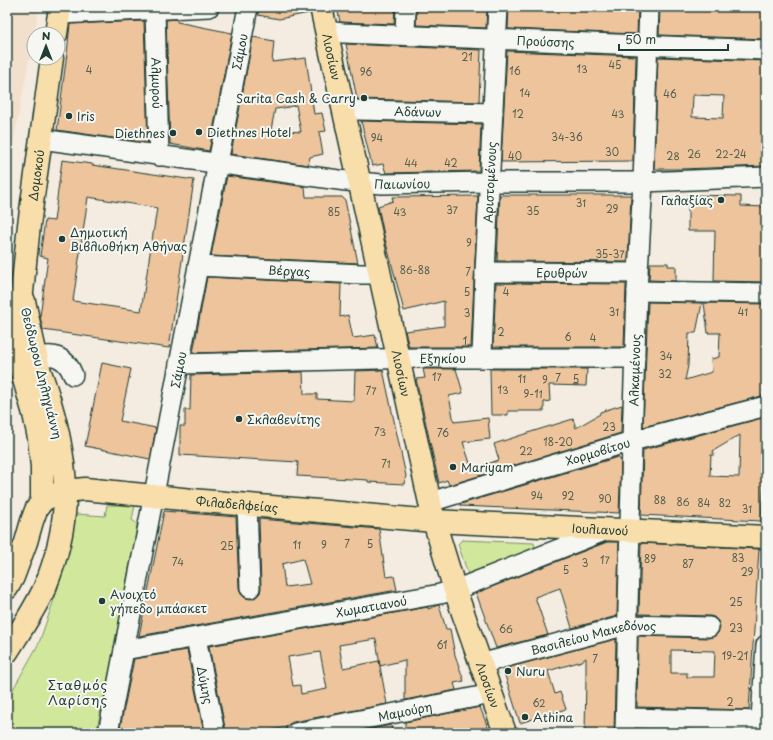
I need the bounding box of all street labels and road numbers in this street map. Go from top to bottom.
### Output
street label: Προύσσης [516,31,575,51]
street label: Σάμου [227,32,252,71]
street label: Λιοσίων [318,32,346,82]
street label: Αλμυρού [147,57,167,109]
street label: Αδάνων [394,102,442,121]
street label: Αριστομένους [478,141,500,223]
street label: Δομοκού [23,148,48,202]
street label: Παιωνίου [373,174,431,193]
street label: Βέργας [267,260,311,280]
street label: Ερυθρών [536,263,588,282]
street label: Θεόδωρου Δηληγιάννη [17,305,67,441]
street label: Αλκαμένους [624,334,645,407]
street label: Λιοσίων [388,348,415,399]
street label: Εξηκίου [420,349,466,367]
street label: Σάμου [166,350,190,390]
street label: Χορμοβίτου [563,433,632,470]
street label: Φιλαδελφείας [195,491,279,516]
street label: Ιουλιανού [571,519,629,539]
street label: Χωματιανού [334,591,408,621]
street label: Βασιλείου Μακεδόνος [529,616,656,659]
street label: Λιοσίων [472,659,505,710]
street label: Δύμης [193,665,218,706]
street label: Μαμούρη [376,697,434,725]

